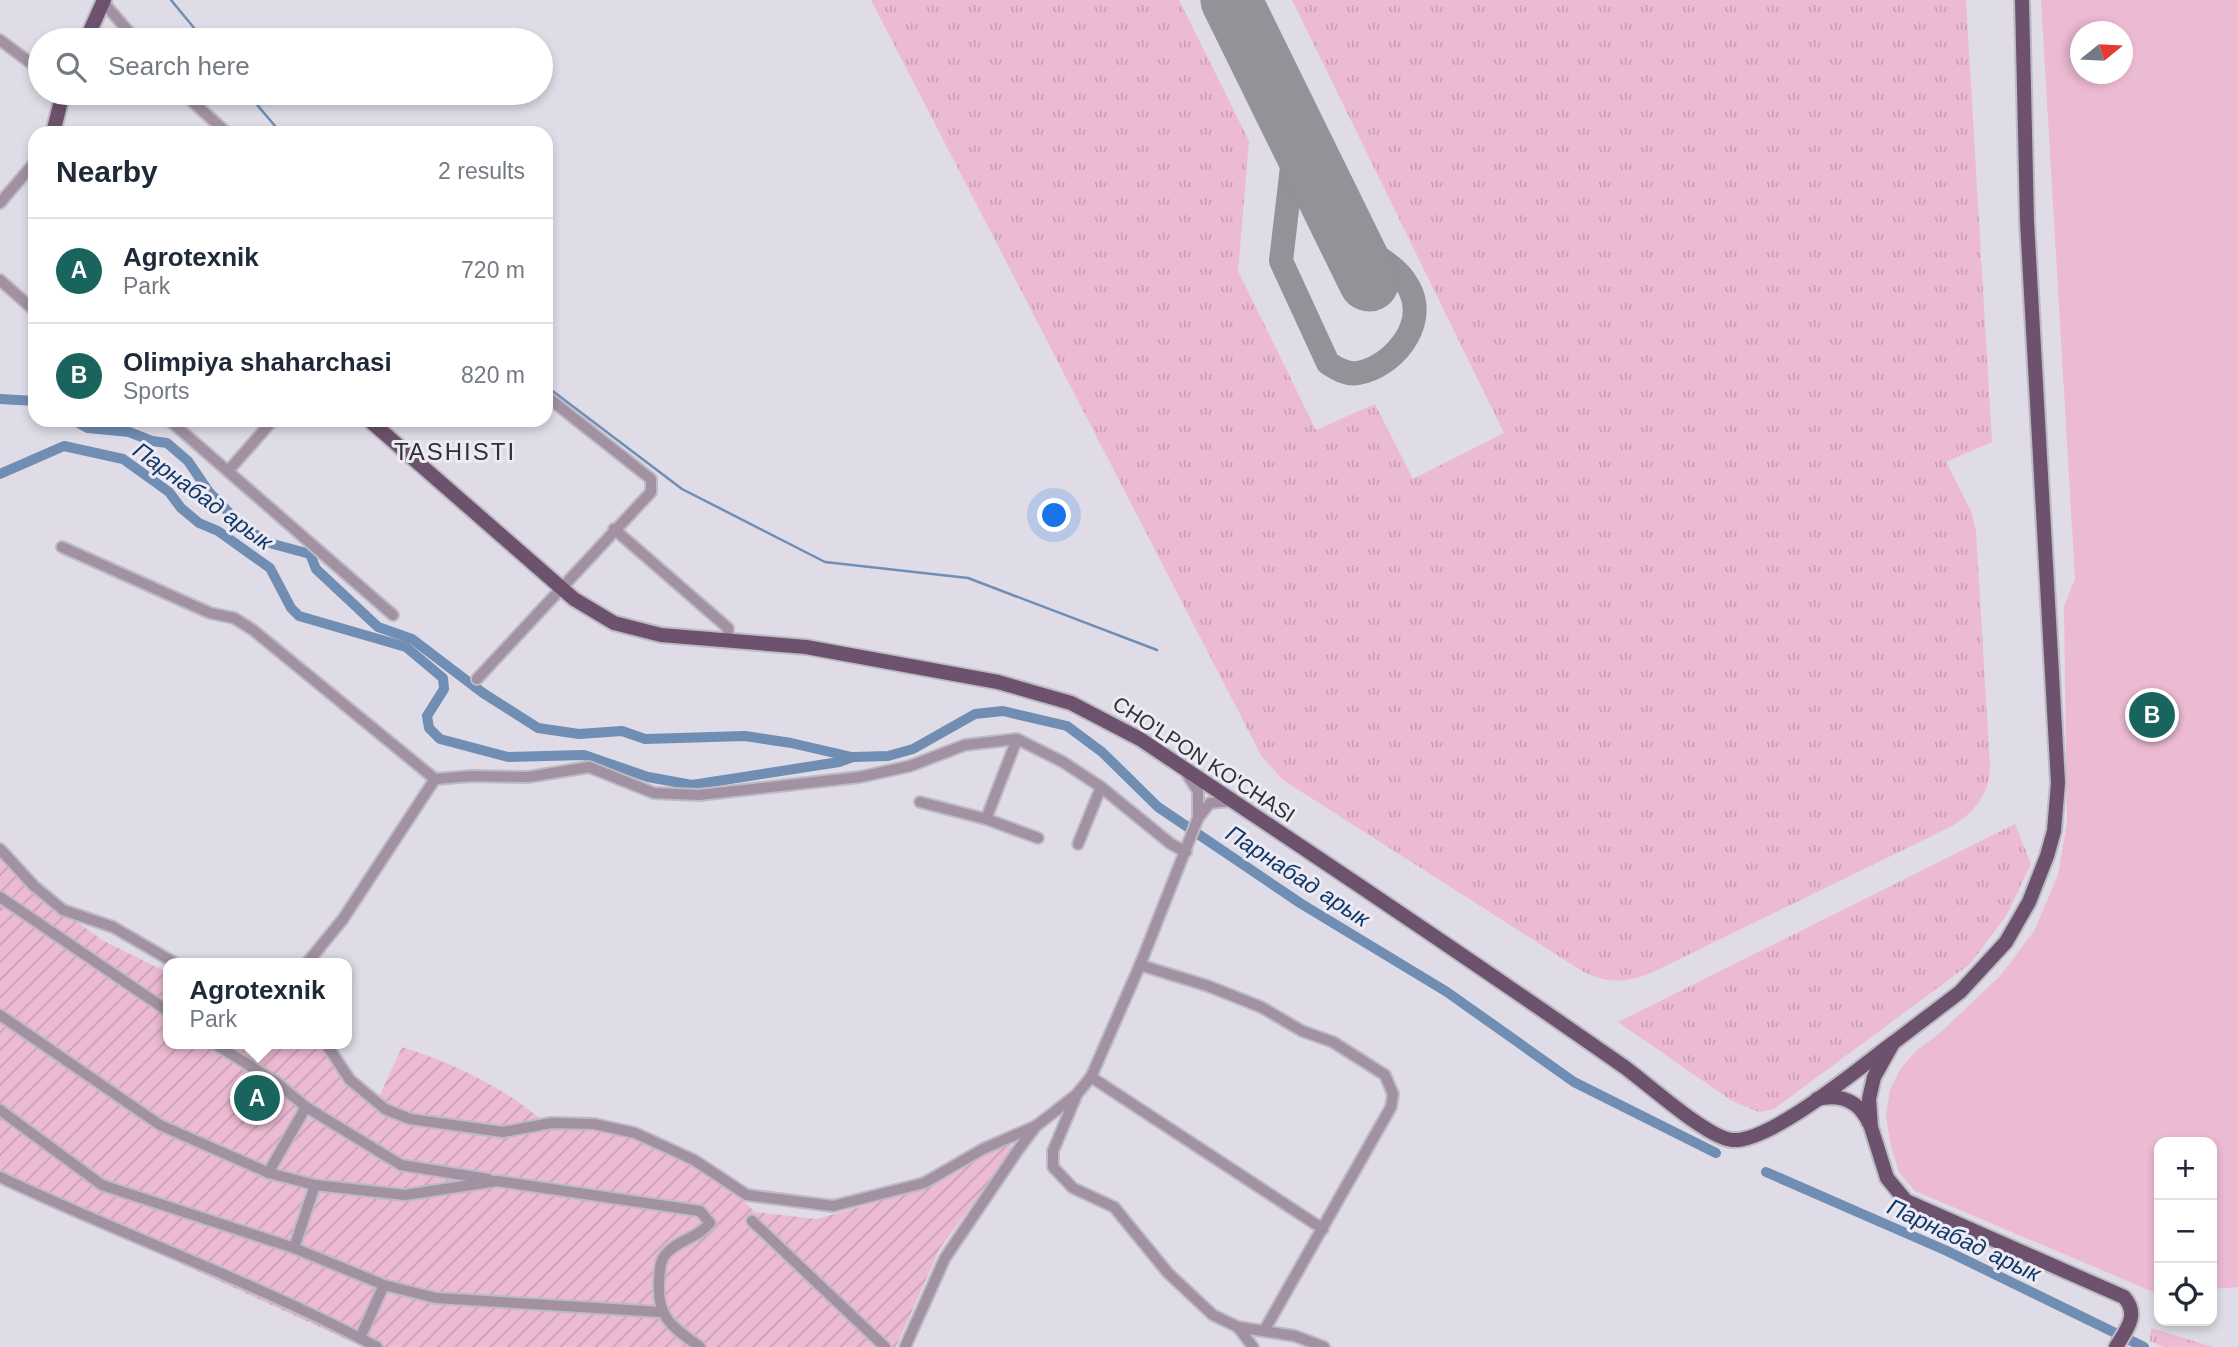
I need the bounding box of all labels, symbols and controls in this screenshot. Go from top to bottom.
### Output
north arrow [2070,21,2133,84]
search box [28,28,553,105]
icon: search [52,48,90,86]
text: Search here [108,51,250,81]
text: Nearby [56,155,158,188]
text: 2 results [438,158,525,184]
text: Agrotexnik [123,242,259,272]
text: A [71,257,87,283]
text: 720 m [461,257,525,283]
text: Park [123,273,170,299]
text: Olimpiya shaharchasi [123,347,392,377]
text: B [71,362,87,388]
text: 820 m [461,362,525,388]
text: Sports [123,378,189,404]
water label: Парнабад арык [128,437,279,556]
district label: TASHISTI [394,438,516,465]
your location [1037,498,1071,532]
pin: B [2129,689,2175,741]
street label: CHO'LPON KO'CHASI [1109,692,1299,826]
water label: Парнабад арык [1221,820,1376,933]
popup [163,958,352,1049]
text: Agrotexnik [190,975,325,1005]
text: Park [190,1006,237,1032]
pin: A [234,1072,280,1124]
map controls [2154,1137,2217,1326]
button: + [2154,1137,2217,1200]
water label: Парнабад арык [1883,1193,2046,1287]
button: − [2154,1200,2217,1263]
button: locate [2154,1263,2217,1326]

